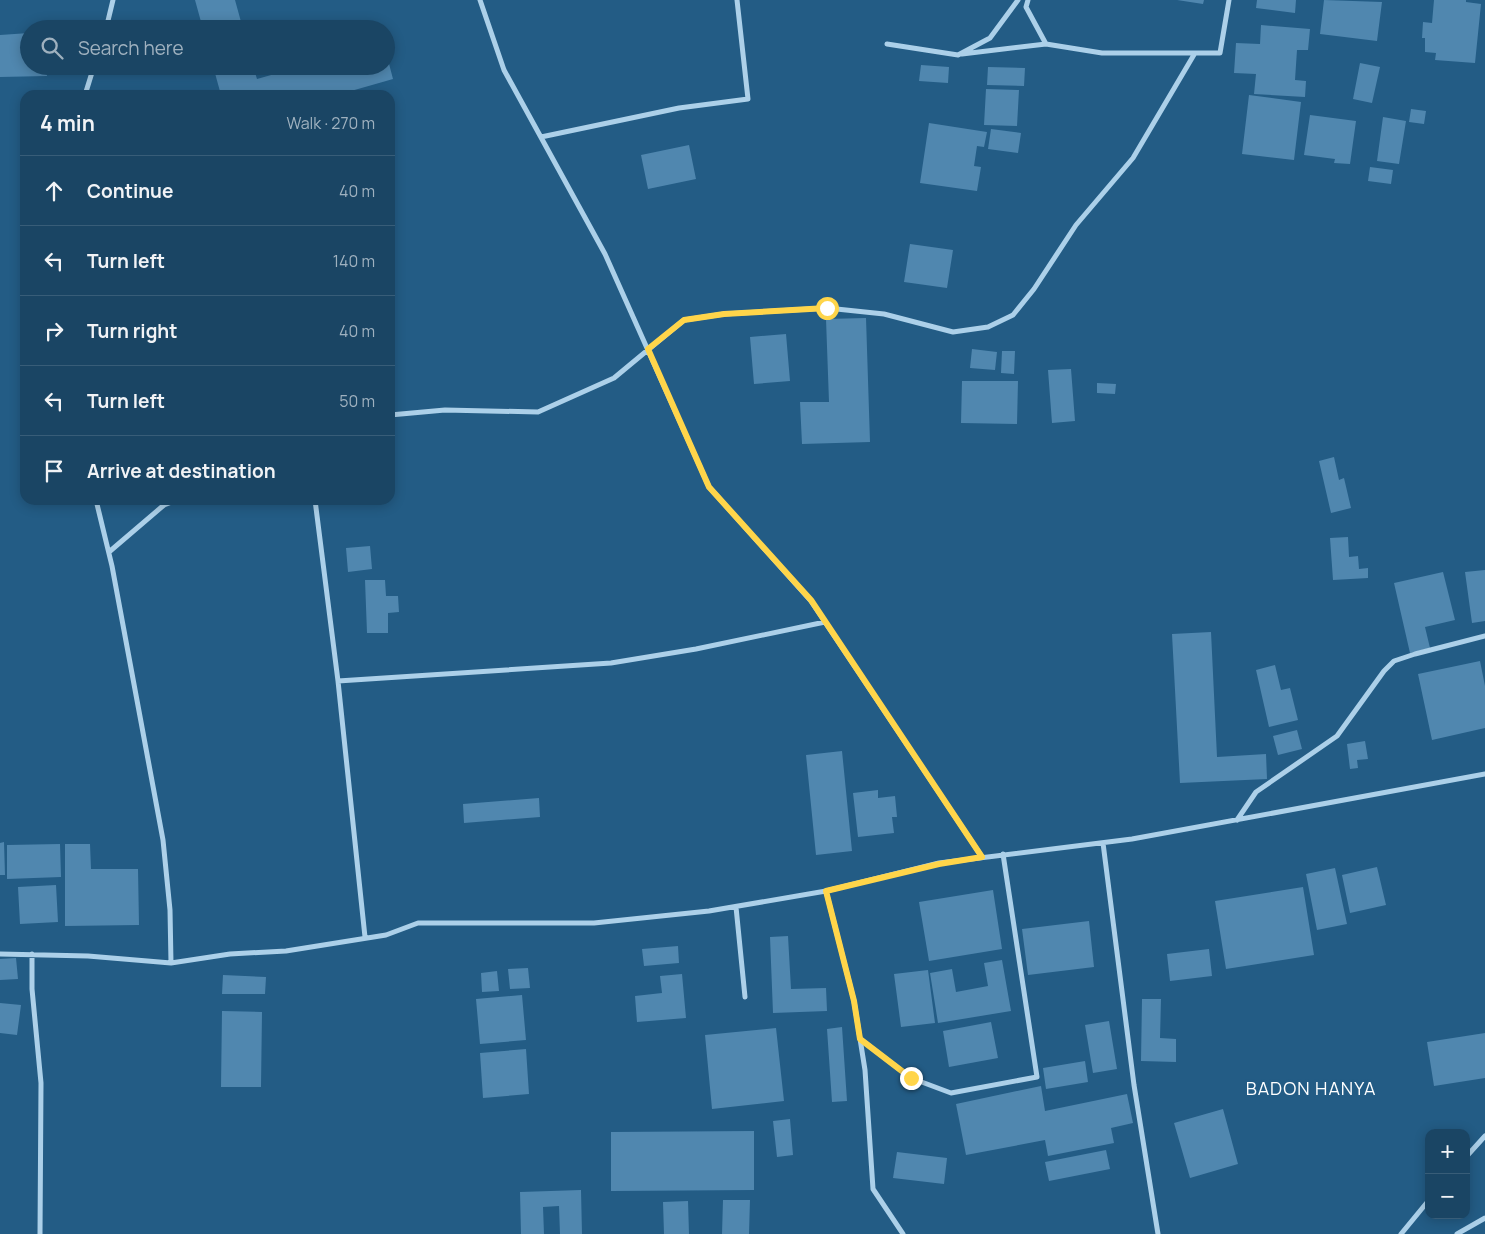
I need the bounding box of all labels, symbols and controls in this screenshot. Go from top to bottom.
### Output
search box [20,20,395,75]
icon: search [38,34,66,62]
text: Search here [78,35,184,61]
text: 4 min [40,109,95,137]
text: Walk · 270 m [286,112,375,134]
icon: ahead [40,177,68,205]
text: Continue [87,178,173,204]
text: 40 m [339,180,375,202]
icon: left [40,247,68,275]
text: Turn left [87,248,165,274]
text: 140 m [333,250,375,272]
route start [816,297,839,320]
icon: right [40,317,68,345]
text: Turn right [87,318,177,344]
text: 40 m [339,320,375,342]
icon: left [40,387,68,415]
text: Turn left [87,388,165,414]
text: 50 m [339,390,375,412]
icon: arrive [40,457,68,485]
text: Arrive at destination [87,458,276,484]
route end [900,1067,923,1090]
district label: BADON HANYA [1246,1076,1376,1100]
map controls [1425,1129,1470,1219]
button: + [1425,1129,1470,1174]
button: − [1425,1174,1470,1219]

